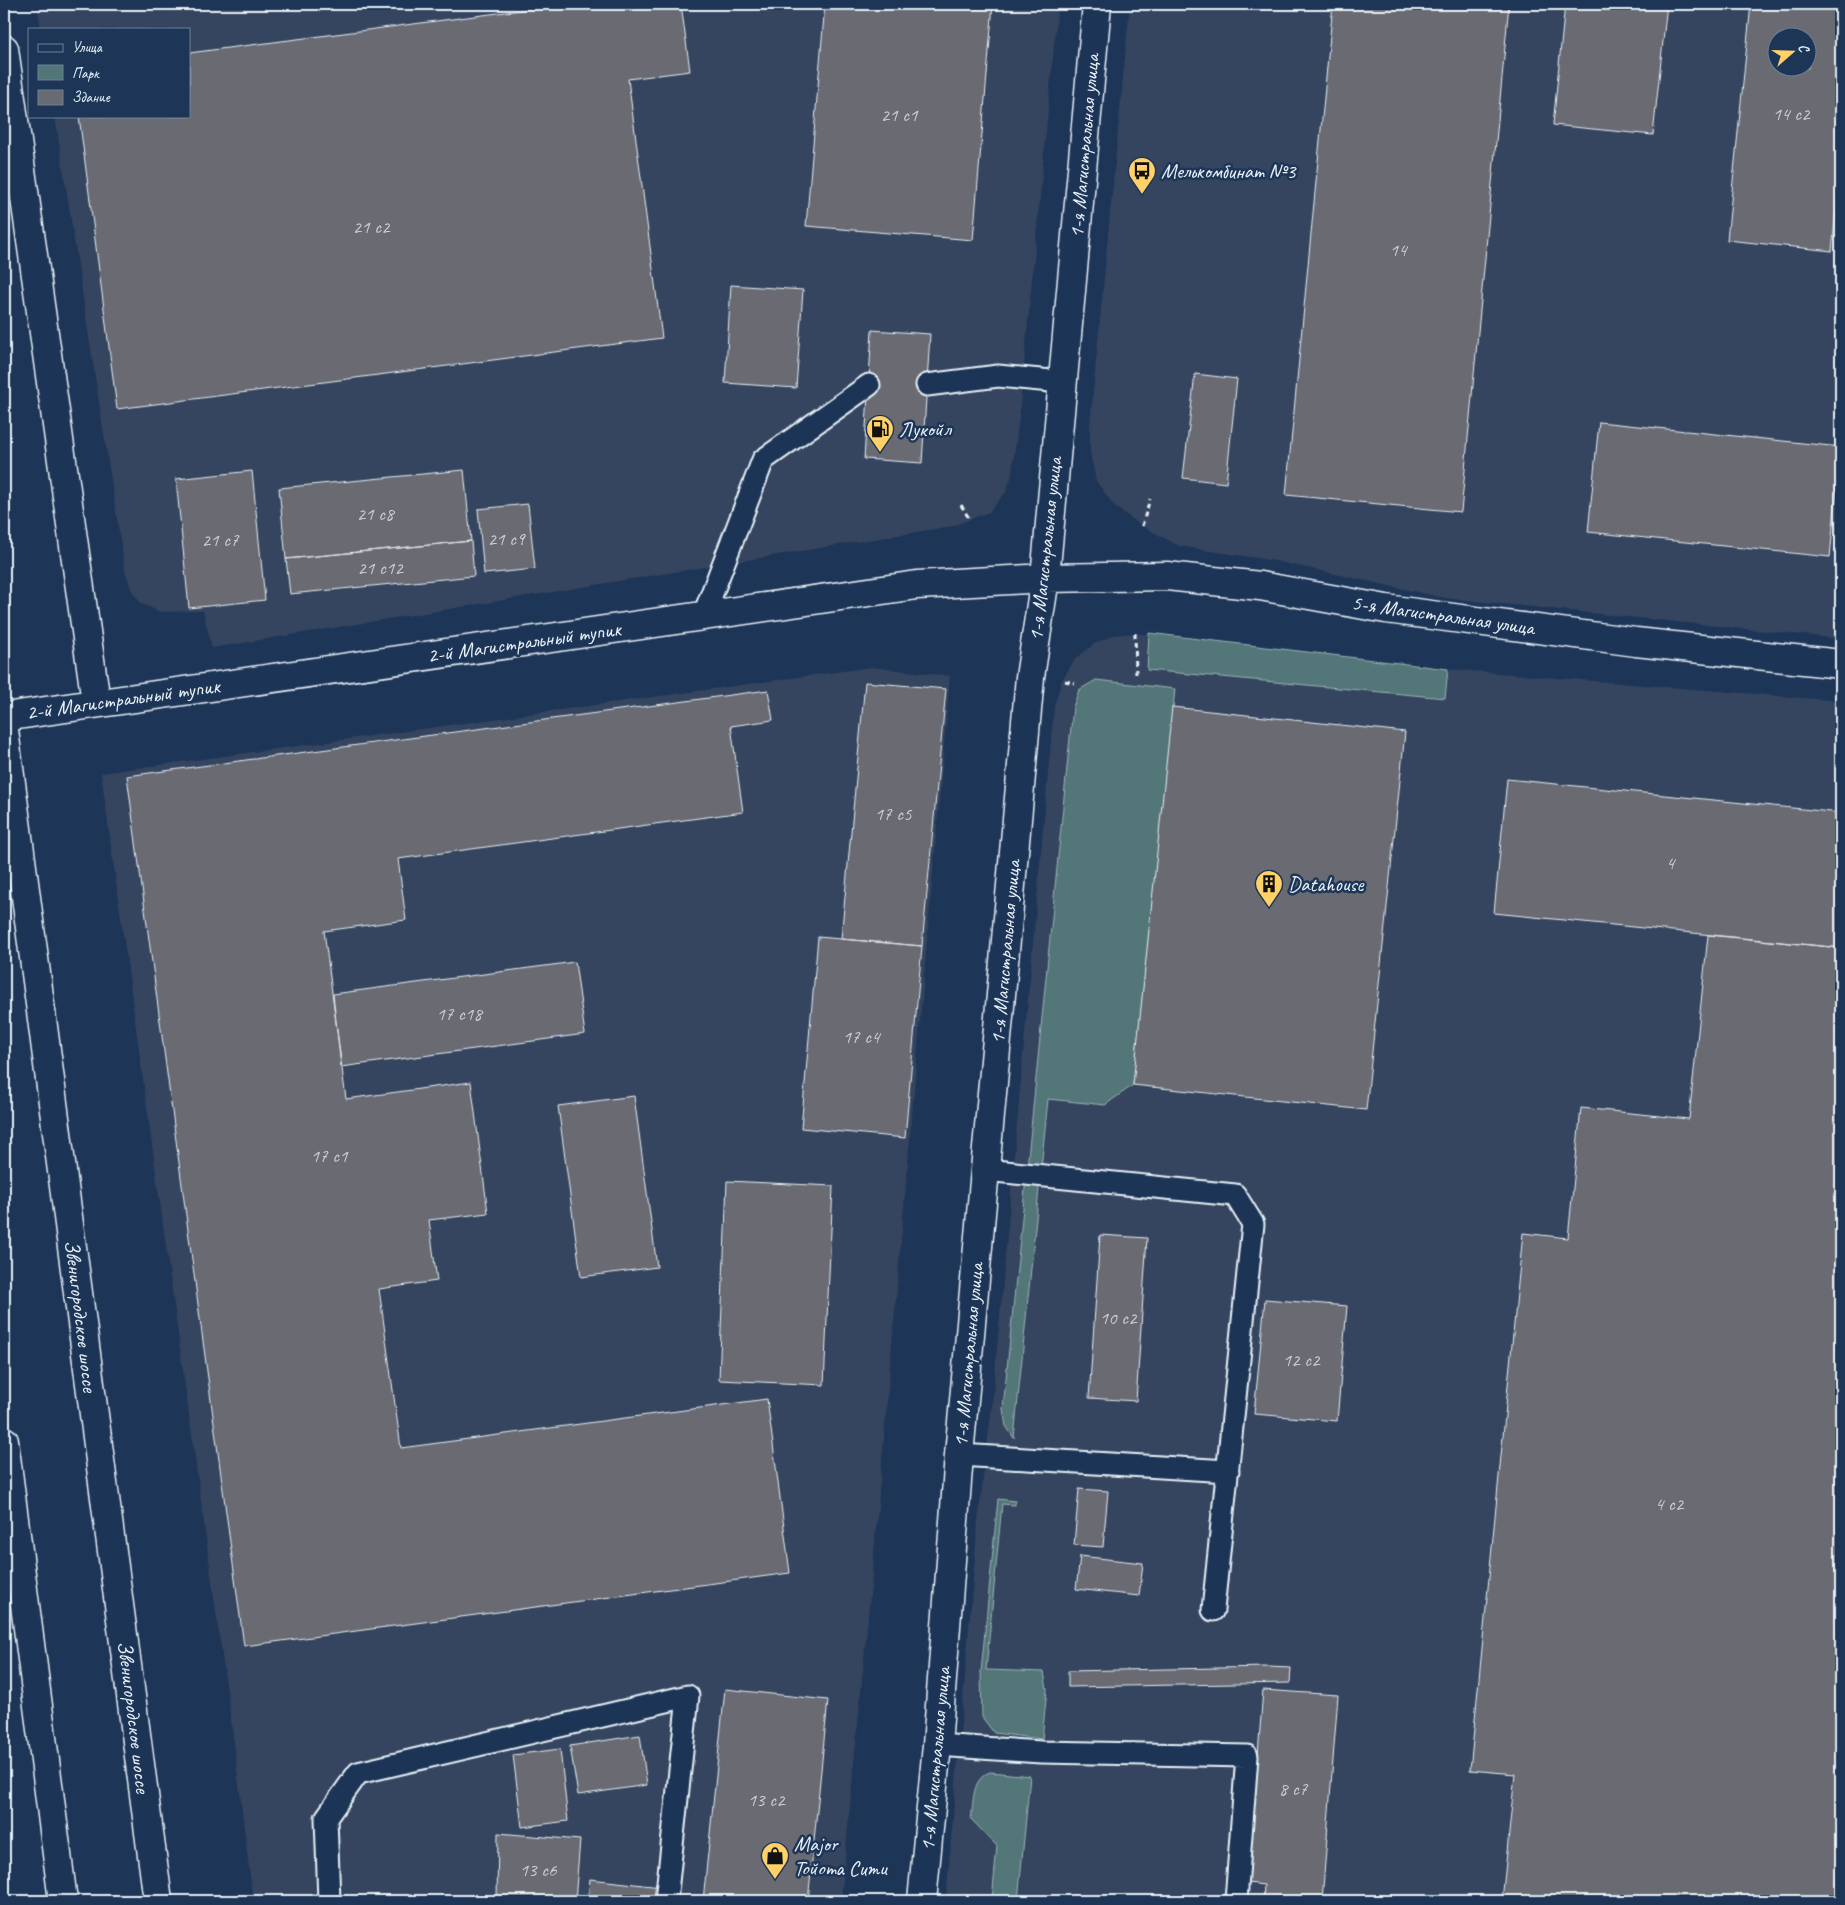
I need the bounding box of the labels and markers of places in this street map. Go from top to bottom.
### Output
bus stop icon: Мелькомбинат №3 [1127,156,1157,195]
place label: Мелькомбинат №3 [1161,158,1297,184]
fuel station icon: Лукойл [865,414,895,453]
place label: Лукойл [899,416,952,442]
building icon: Datahouse [1254,869,1284,908]
place label: Datahouse [1288,871,1365,897]
place label: Major Тойота Сити [794,1831,888,1881]
shop icon: Major Тойота Сити [760,1841,790,1880]

